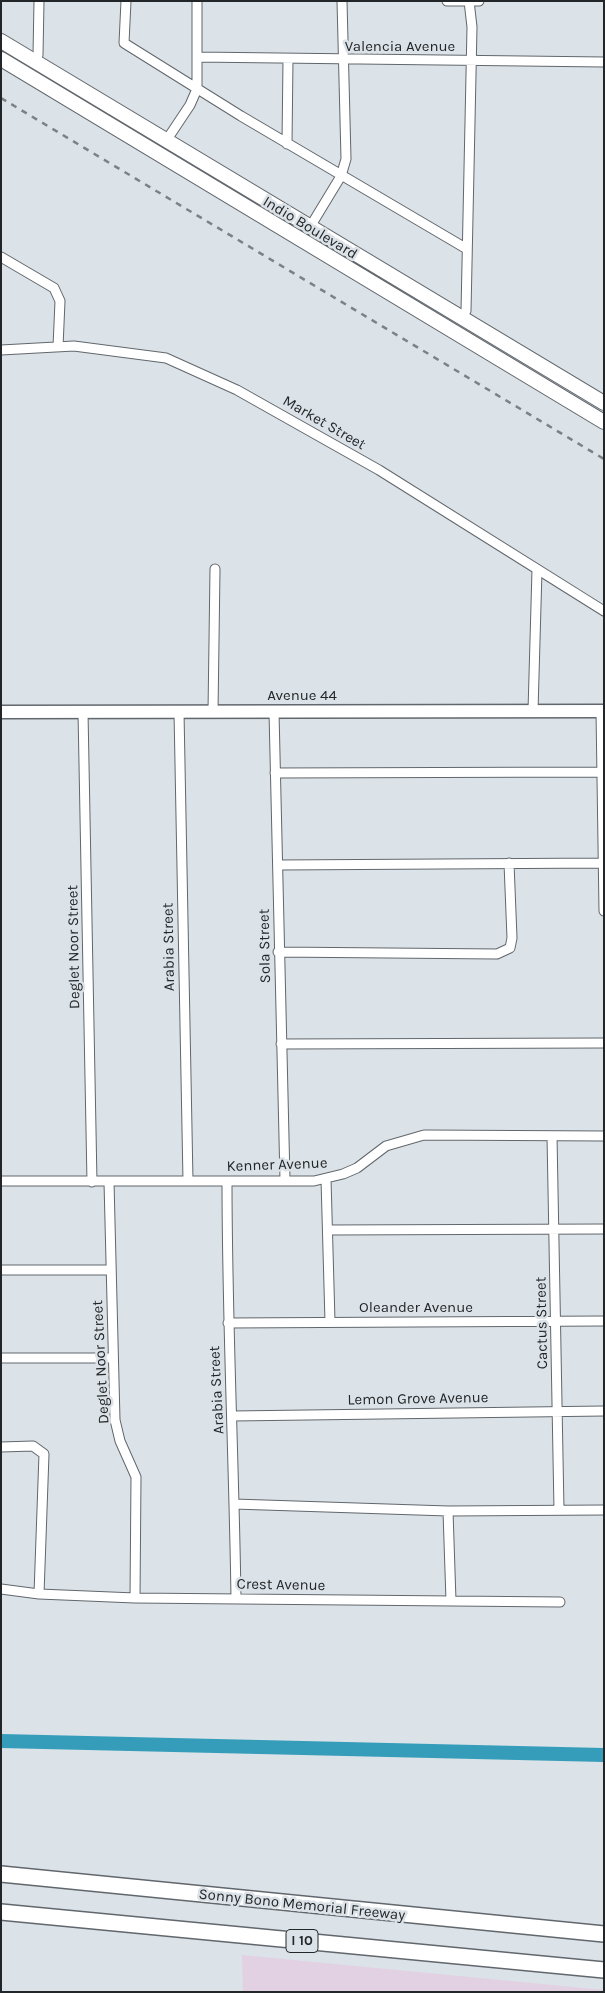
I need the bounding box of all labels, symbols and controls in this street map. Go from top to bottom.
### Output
street label: Valencia Avenue [345,38,455,56]
street label: Indio Boulevard [260,193,360,263]
street label: Market Street [279,392,369,454]
street label: Avenue 44 [267,687,337,705]
street label: Deglet Noor Street [64,885,84,1009]
street label: Arabia Street [159,903,179,991]
street label: Sola Street [255,909,275,983]
street label: Kenner Avenue [226,1154,328,1176]
street label: Cactus Street [532,1277,552,1369]
street label: Oleander Avenue [359,1299,473,1317]
street label: Deglet Noor Street [89,1300,113,1424]
street label: Arabia Street [206,1345,228,1435]
street label: Lemon Grove Avenue [347,1389,489,1409]
street label: Crest Avenue [236,1575,326,1595]
street label: Sonny Bono Memorial Freeway [198,1885,406,1925]
road number: I 10 [286,1930,318,1952]

